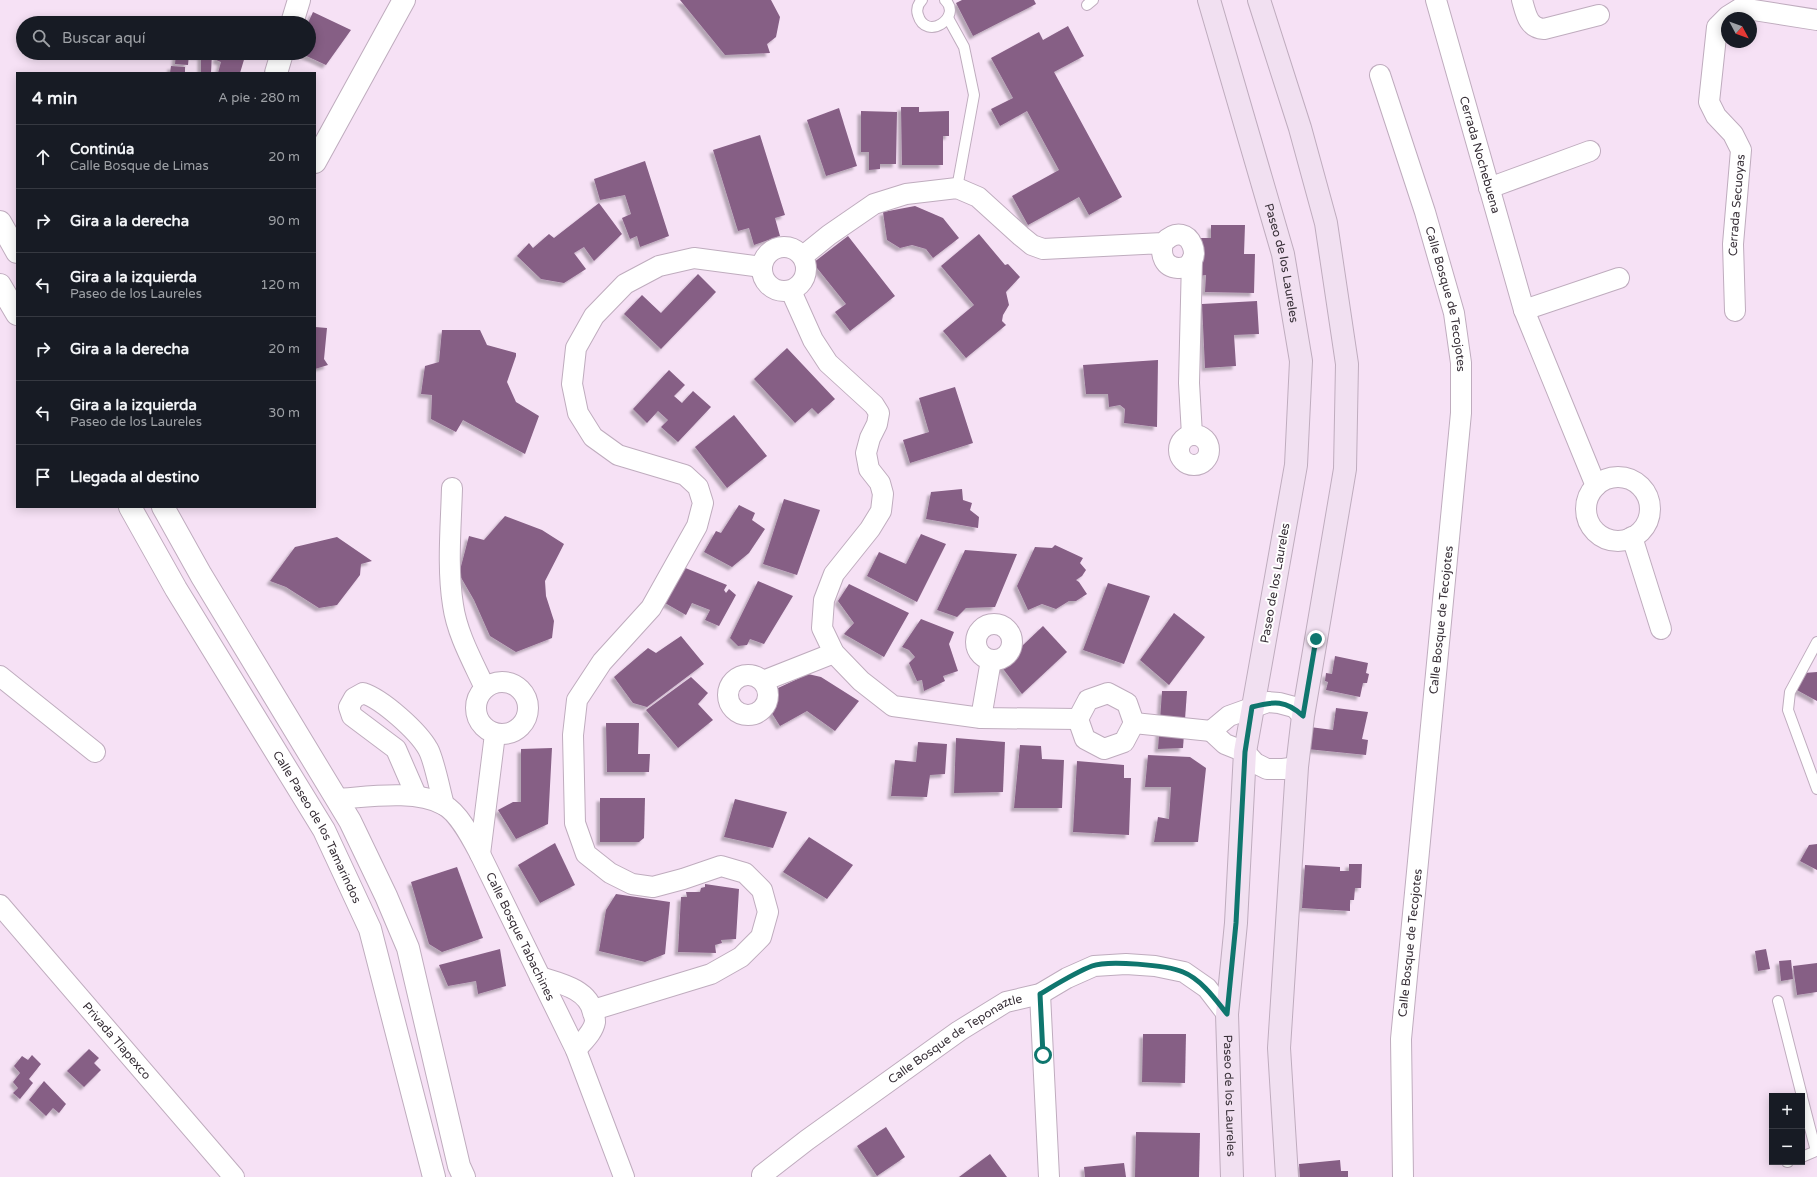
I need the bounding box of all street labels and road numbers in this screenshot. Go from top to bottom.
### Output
street label: Cerrada Nochebuena [1457,95,1503,215]
street label: Cerrada Secuoyas [1726,153,1748,256]
street label: Paseo de los Laureles [1262,202,1301,324]
street label: Calle Bosque de Tecojotes [1422,225,1468,372]
street label: Paseo de los Laureles [1258,522,1293,644]
street label: Calle Bosque de Tecojotes [1426,545,1456,695]
street label: Calle Paseo de los Tamarindos [270,748,364,906]
street label: Calle Bosque de Tecojotes [1395,868,1425,1018]
street label: Calle Bosque Tabachines [483,870,558,1003]
street label: Calle Bosque de Teponaztle [885,991,1024,1087]
street label: Privada Tlapexco [80,999,154,1082]
street label: Paseo de los Laureles [1221,1034,1238,1157]

